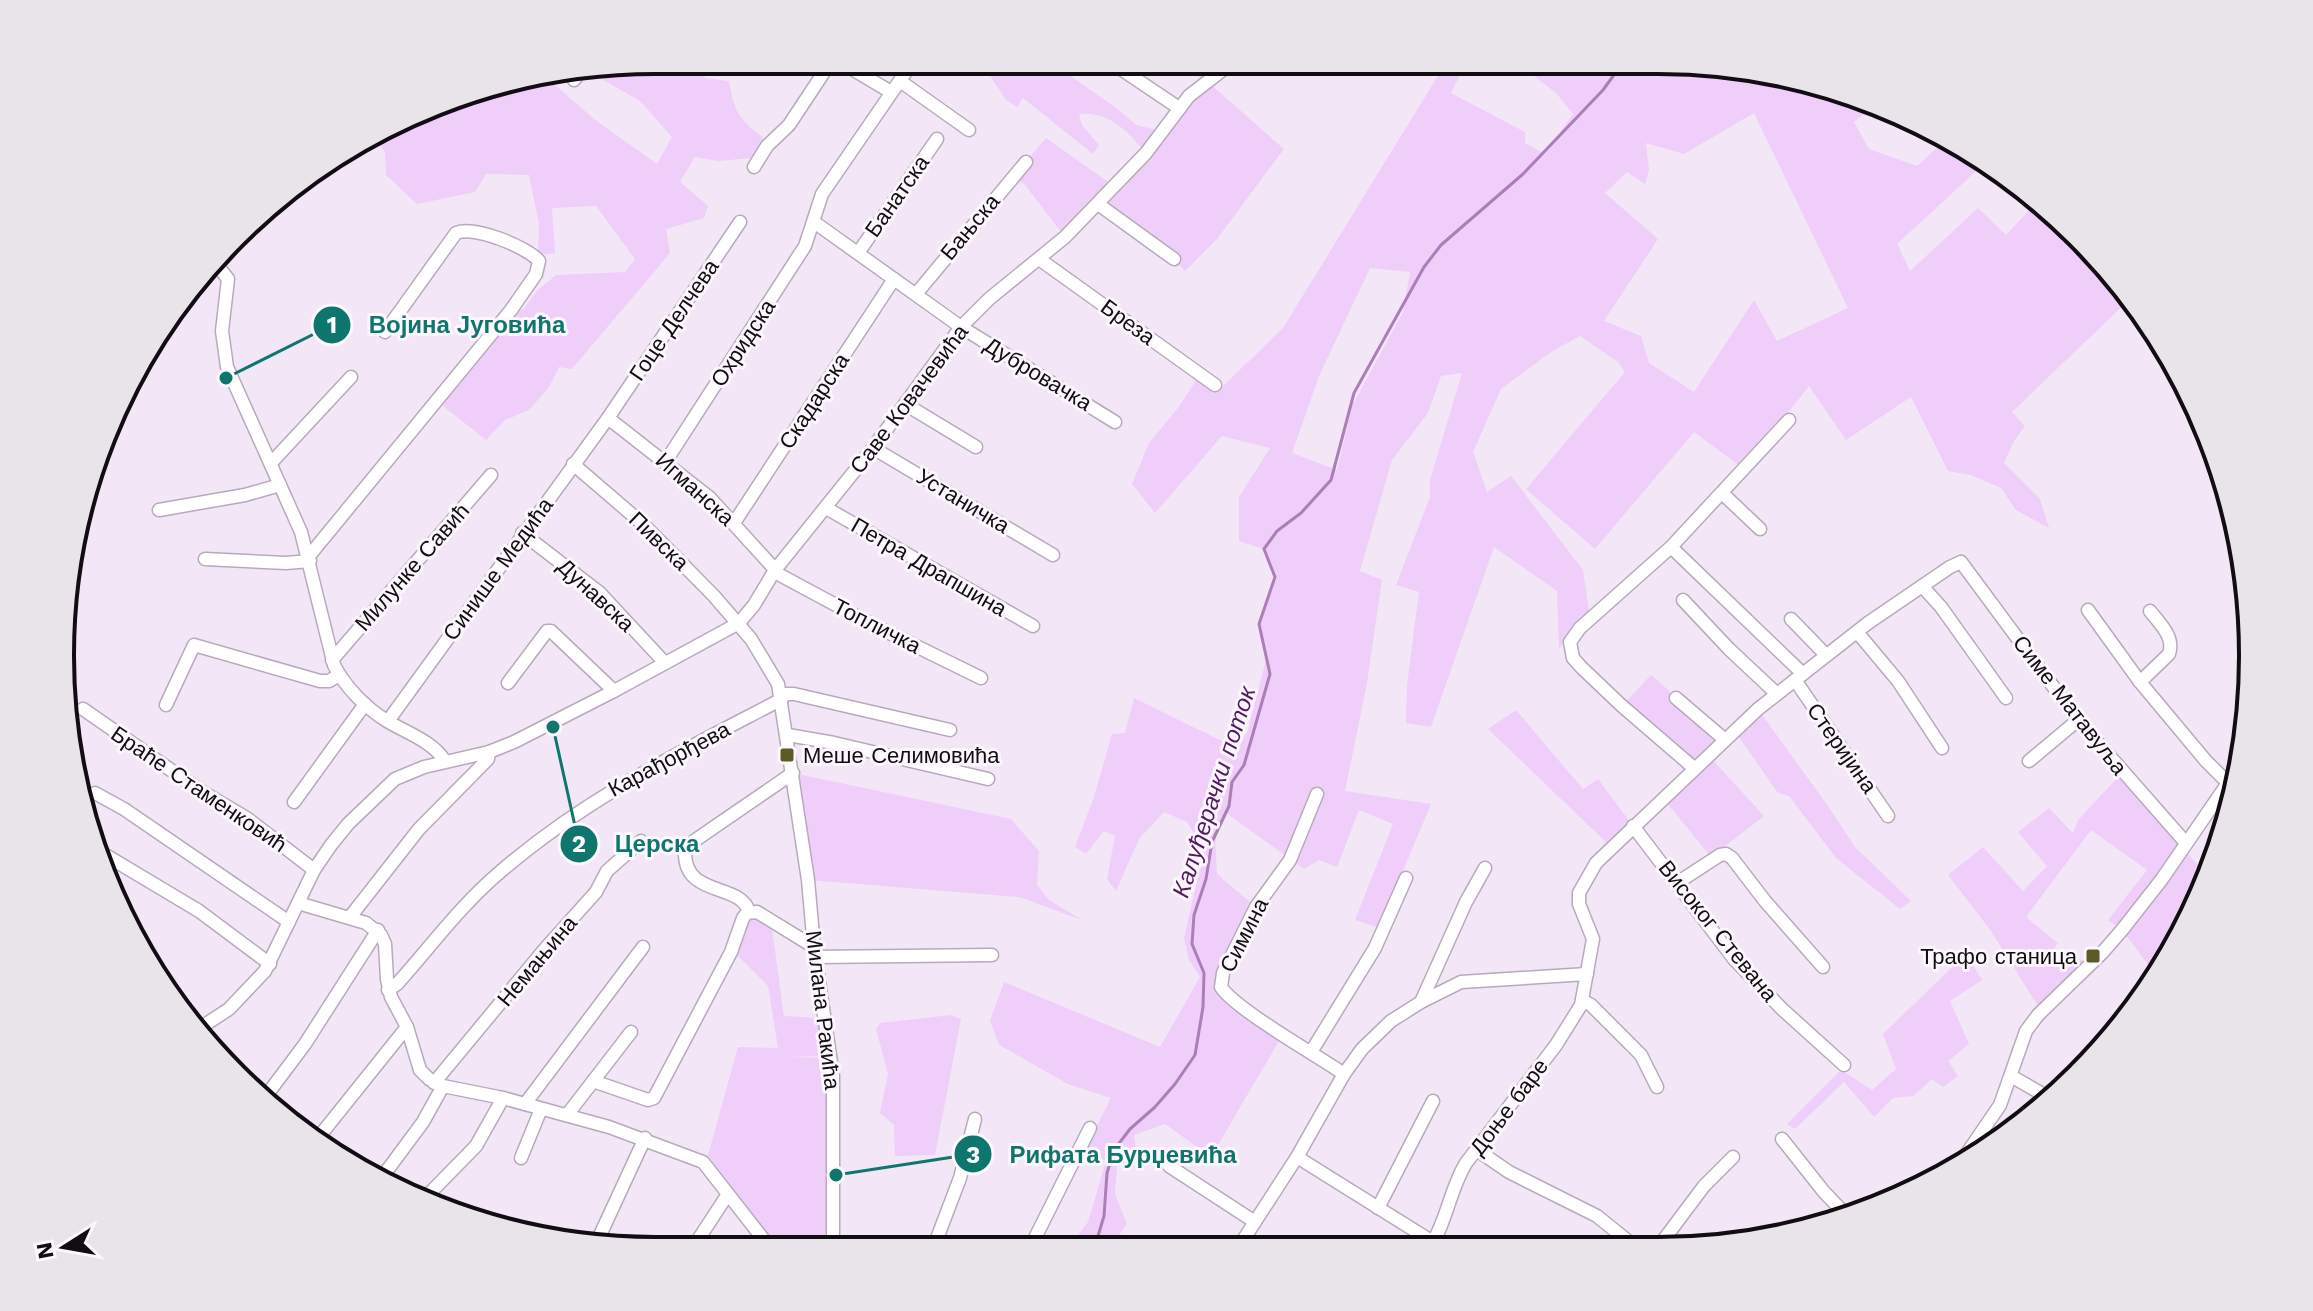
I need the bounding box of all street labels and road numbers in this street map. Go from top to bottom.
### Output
street label: Банатска [860,150,935,242]
street label: Бањска [935,189,1005,265]
street label: Гоце Делчева [624,254,724,385]
street label: Охридска [706,294,781,391]
street label: Бреза [1096,294,1161,350]
street label: Саве Ковачевића [845,319,974,478]
street label: Дубровачка [980,332,1097,416]
street label: Скадарска [774,348,855,453]
street label: Игманска [651,447,740,531]
street label: Устаничка [912,464,1015,539]
street label: Синише Медића [438,492,558,645]
street label: Милунке Савић [350,498,474,636]
street label: Пивска [624,507,694,576]
street label: Петра Драпшина [847,512,1012,622]
street label: Дунавска [553,553,640,637]
street label: Топличка [829,593,926,659]
street label: Симе Матавуља [2008,630,2133,780]
street label: Стеријина [1802,698,1883,798]
street label: Карађорђева [604,716,735,802]
street label: Браће Стаменковић [106,721,292,857]
street label: Високог Стевана [1654,855,1783,1007]
street label: Симина [1215,893,1274,976]
street label: Немањина [492,910,582,1011]
street label: Милана Ракића [801,929,845,1092]
street label: Доње баре [1465,1054,1553,1160]

